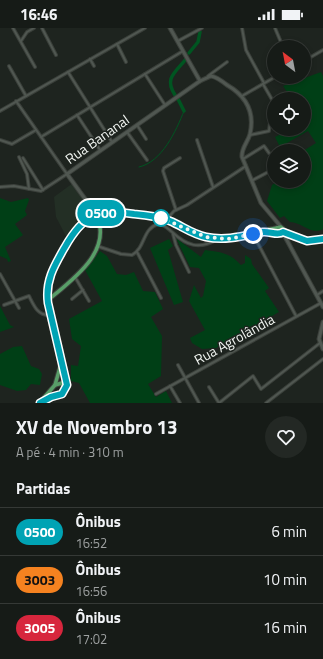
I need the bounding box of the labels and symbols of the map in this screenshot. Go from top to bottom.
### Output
north arrow [267,40,311,84]
street label: Rua Bananal [61,109,133,169]
line badge: 0500 [73,200,129,226]
unlabelled marker [152,209,170,227]
your location [243,224,263,244]
street label: Rua Agrolândia [190,308,278,370]

